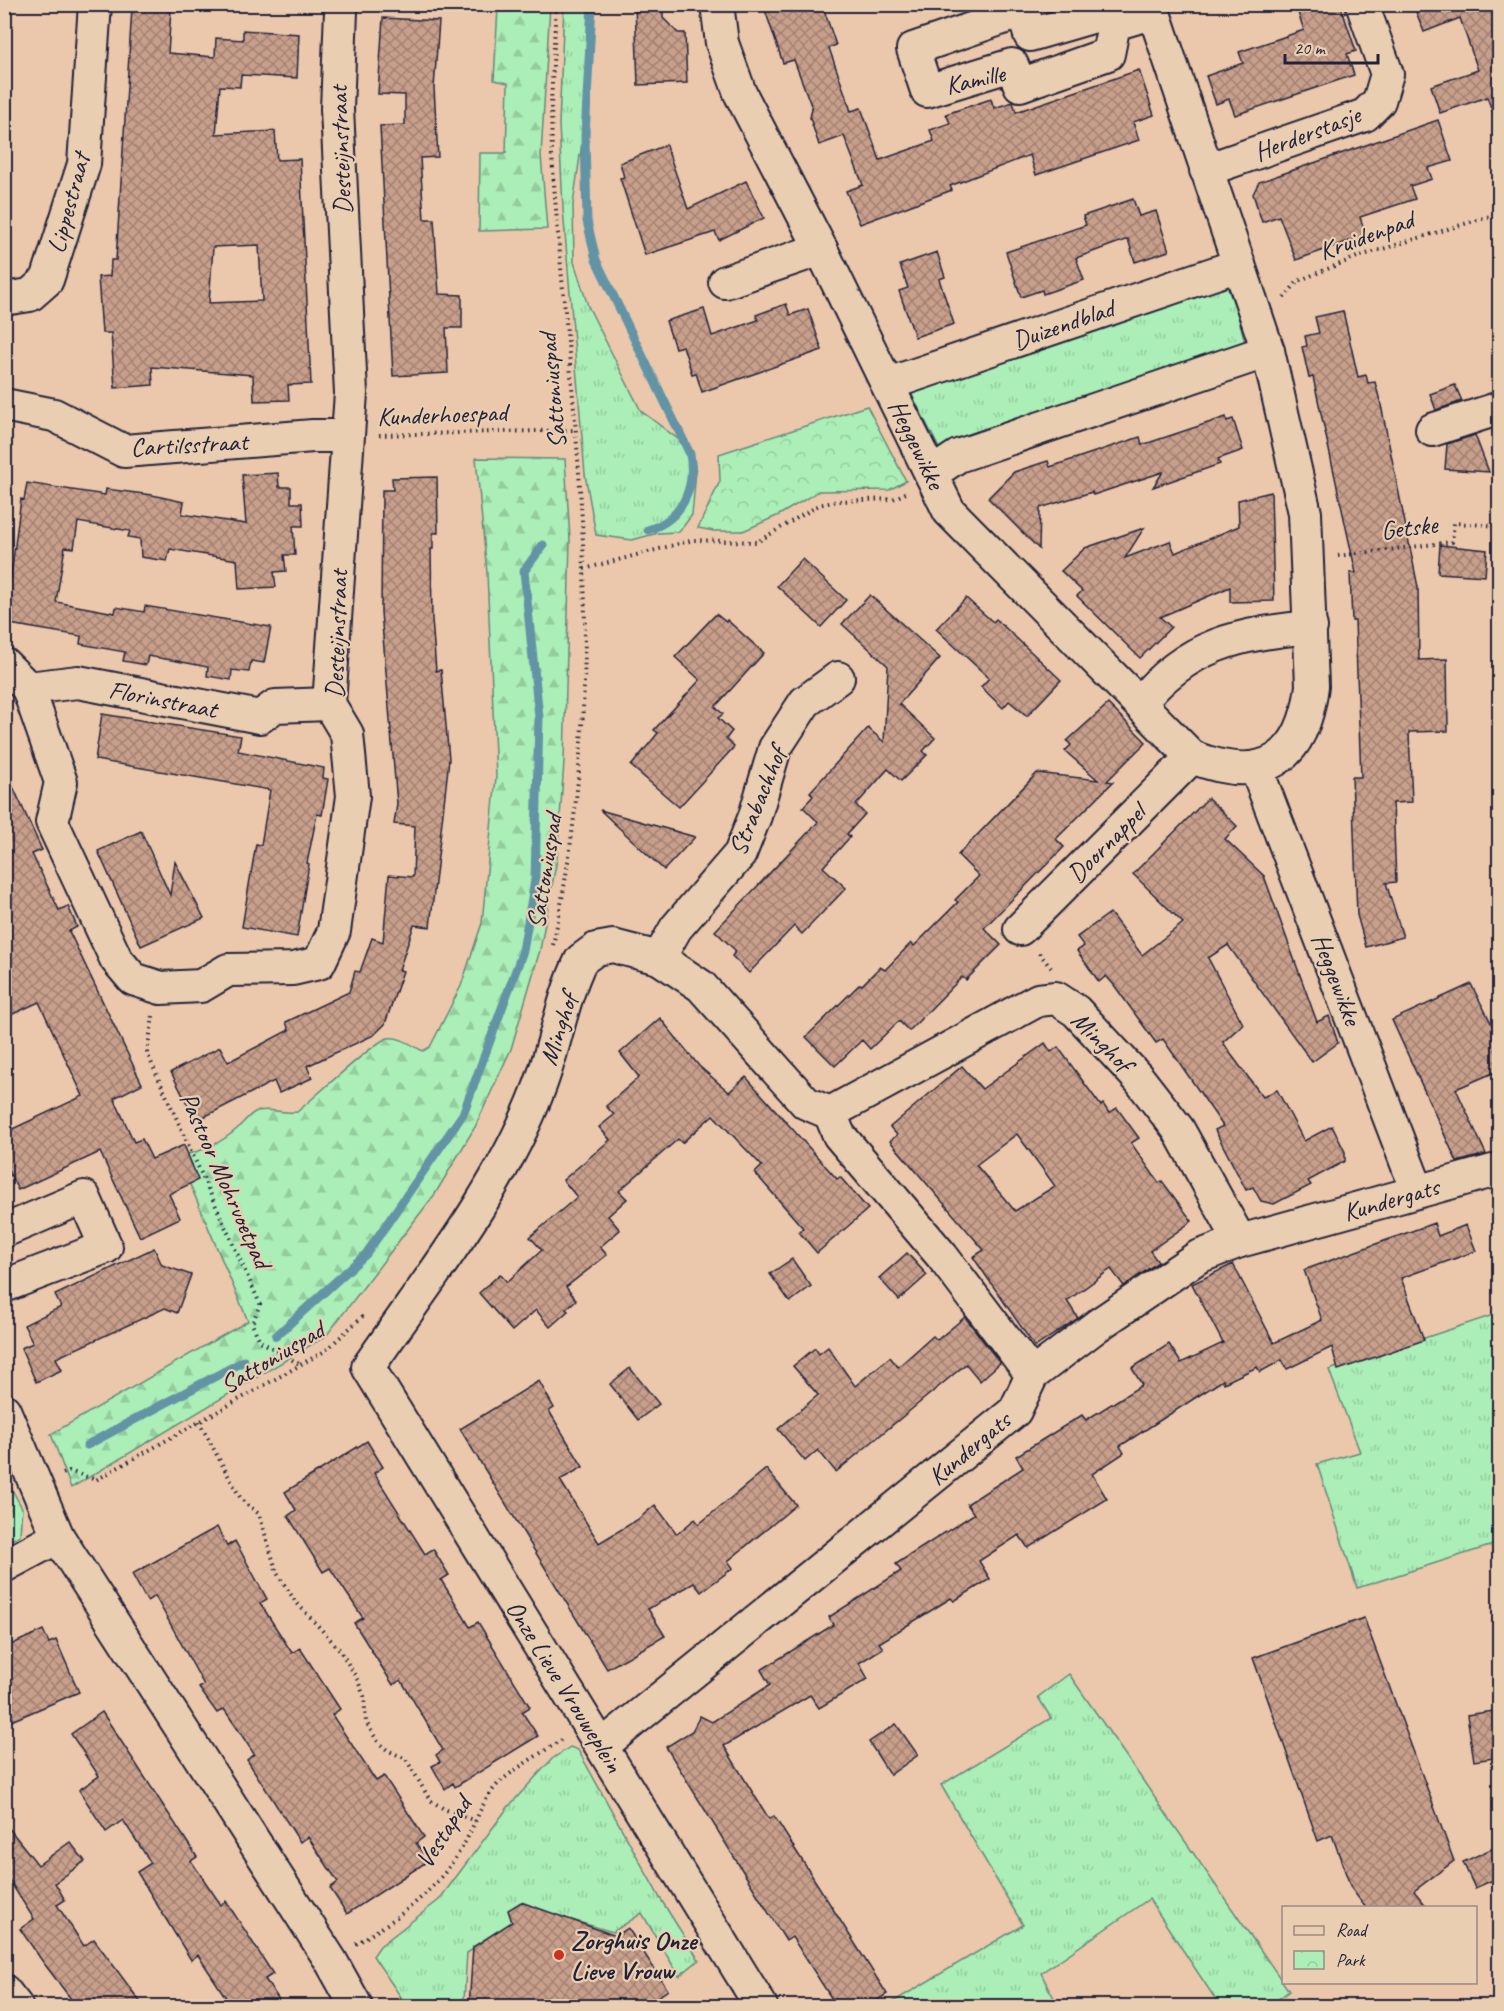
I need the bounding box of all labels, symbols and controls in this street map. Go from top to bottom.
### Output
scale bar [1285,27,1378,65]
text: 20 m [1294,37,1327,59]
street label: Kamille [942,56,1010,102]
street label: Desteijnstraat [322,83,359,215]
street label: Herderstasje [1249,97,1367,169]
street label: Lippestraat [39,146,98,257]
street label: Kruidenpad [1314,202,1422,268]
street label: Duizendblad [1008,290,1122,357]
street label: Sattoniuspad [531,328,574,450]
street label: Heggewikke [881,394,953,497]
street label: Kunderhoespad [377,396,511,433]
street label: Cartilsstraat [130,425,251,464]
street label: Getske [1379,507,1441,547]
street label: Desteijnstraat [318,567,355,699]
street label: Florinstraat [106,673,222,727]
street label: Strabachhof [721,737,796,860]
street label: Doornappel [1060,794,1156,890]
street label: Sattoniuspad [519,808,570,931]
street label: Heggewikke [1304,929,1370,1032]
street label: Minghof [531,984,587,1069]
street label: Minghof [1064,1004,1143,1083]
street label: Pastoor Mohrvoetpad [172,1087,281,1277]
street label: Kundergats [1339,1170,1445,1229]
street label: Sattoniuspad [214,1312,334,1401]
street label: Kundergats [921,1403,1019,1493]
street label: Onze Lieve Vrouweplein [498,1594,631,1779]
street label: Vestapad [408,1787,481,1874]
legend [1282,1906,1477,1984]
text: Road [1336,1919,1369,1941]
place label: Zorghuis Onze Lieve Vrouw [571,1924,698,1987]
marker: Zorghuis Onze Lieve Vrouw [552,1948,566,1962]
text: Park [1336,1949,1366,1971]

